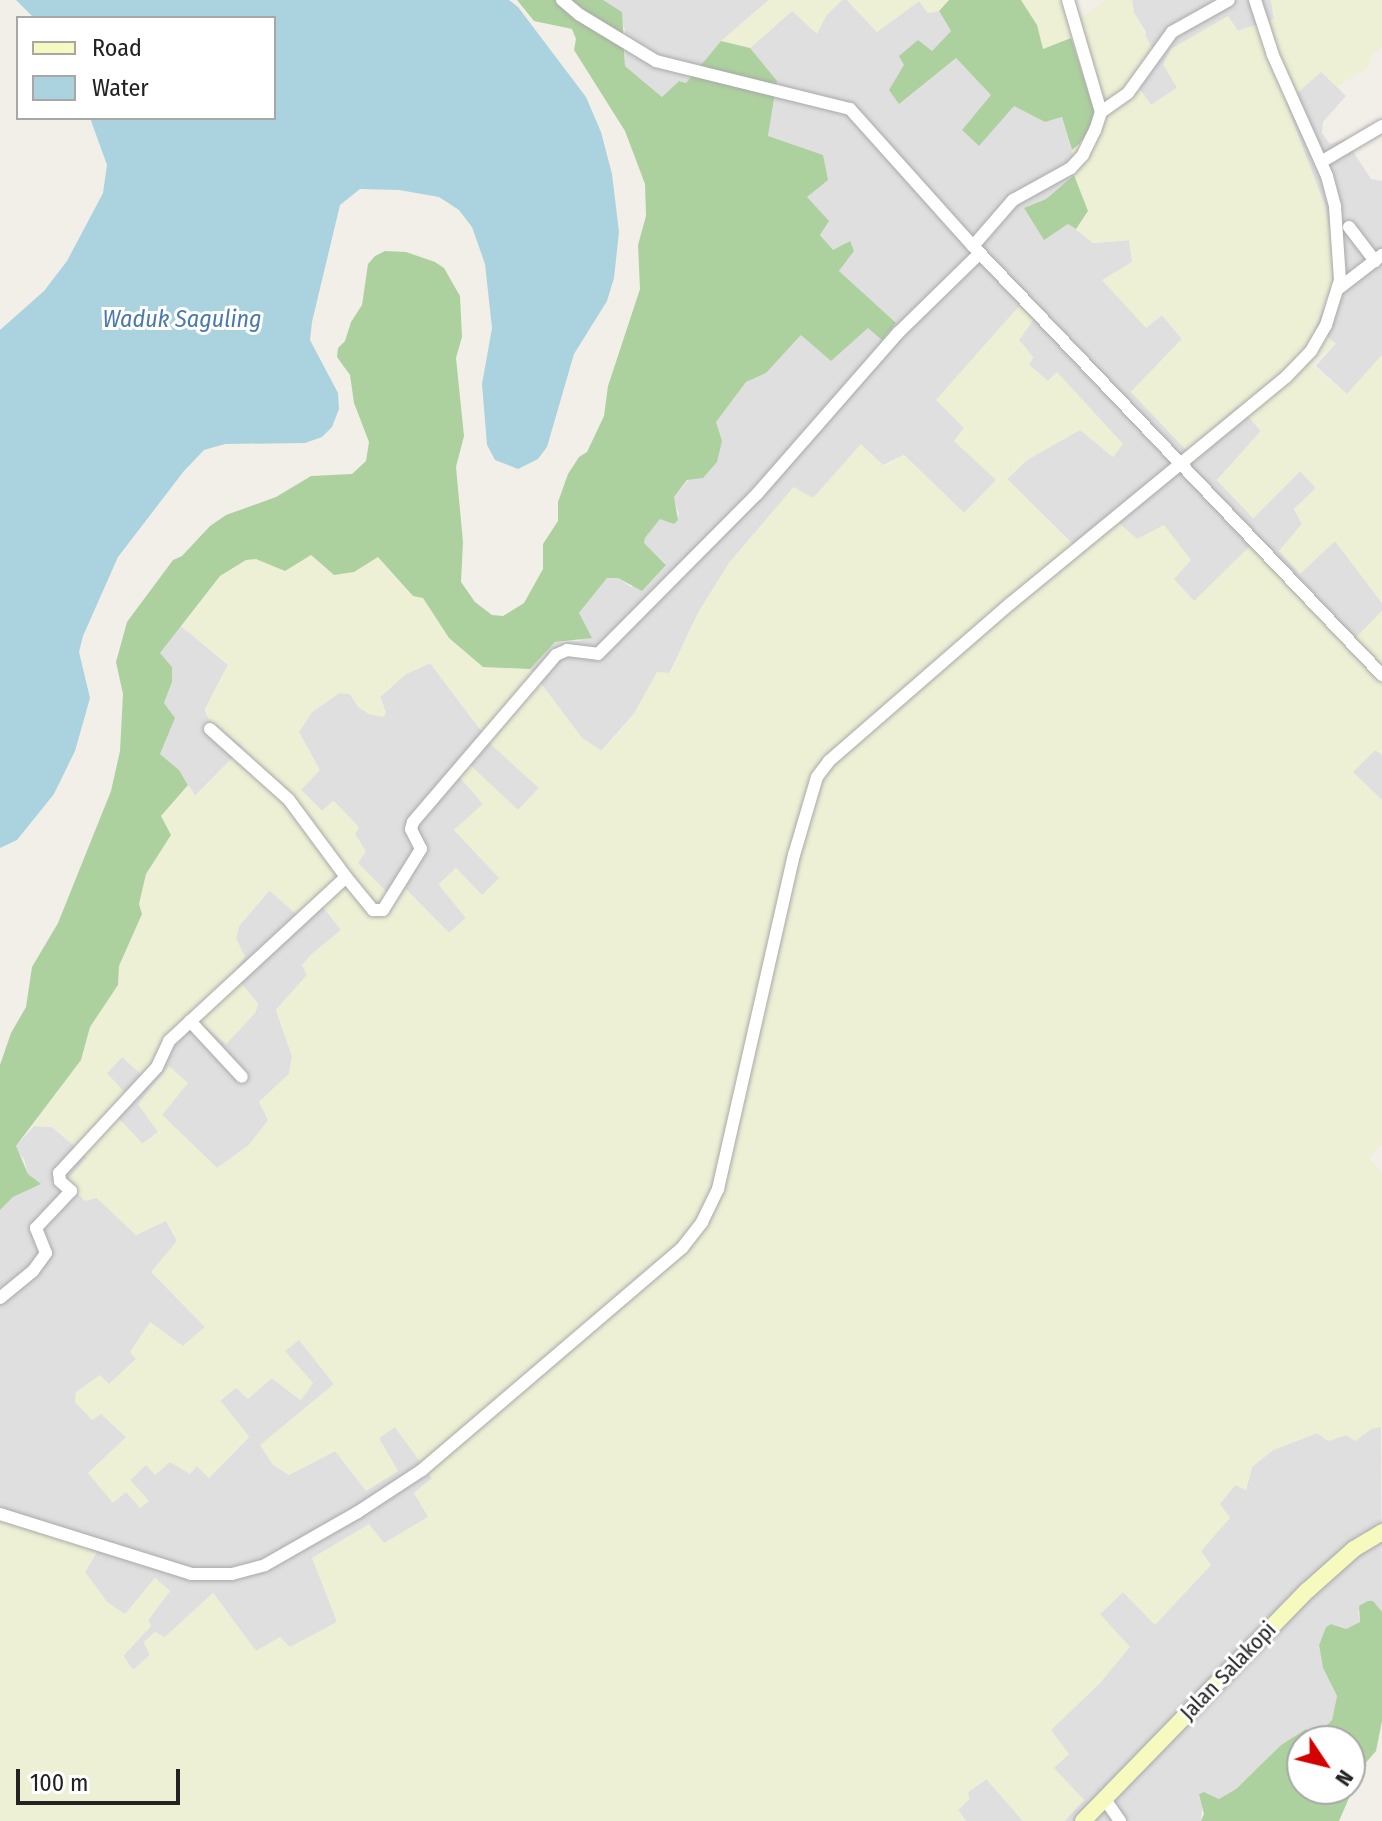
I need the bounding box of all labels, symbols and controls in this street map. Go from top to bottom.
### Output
legend [16,16,276,120]
text: Road [92,34,142,62]
text: Water [92,74,149,102]
water label: Waduk Saguling [102,306,262,334]
street label: Jalan Salakopi [1175,1616,1281,1726]
north arrow [1286,1725,1366,1805]
scale bar [20,1753,184,1803]
text: N [1330,1765,1359,1791]
text: 100 m [30,1769,88,1797]

